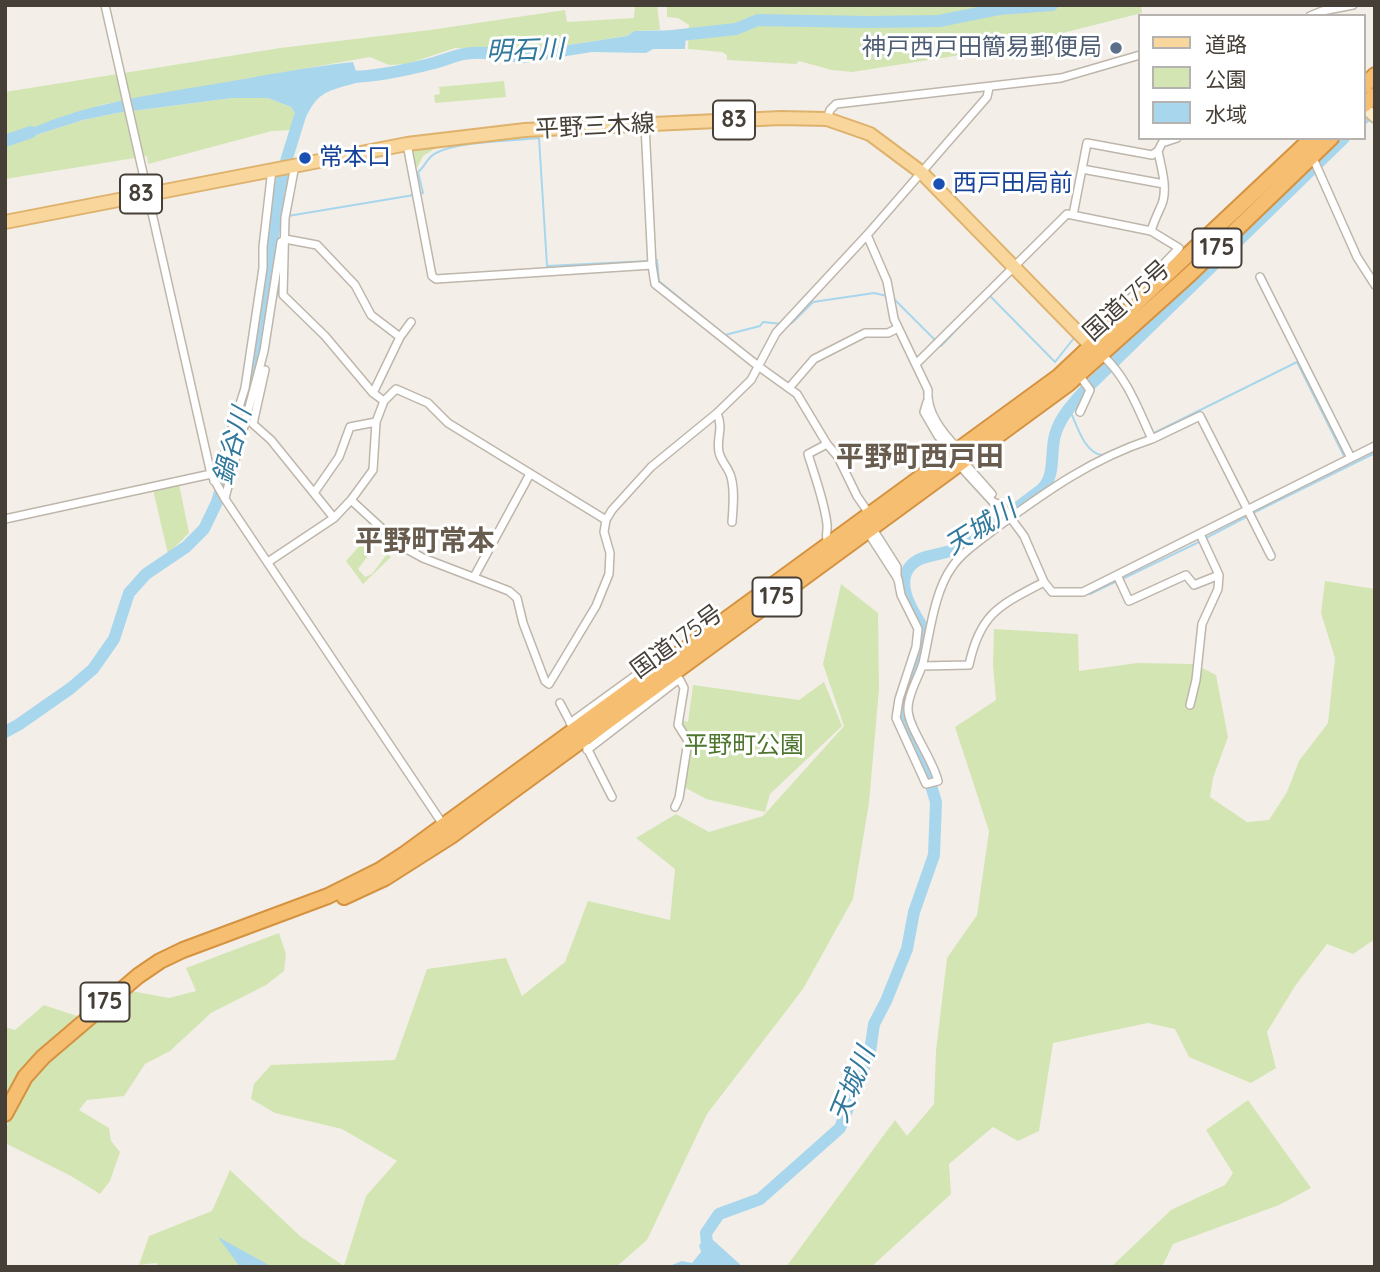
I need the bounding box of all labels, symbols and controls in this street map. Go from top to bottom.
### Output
legend [1138,14,1366,140]
text: 道路 [1205,31,1247,57]
water label: 明石川 [485,34,565,68]
place label: 神戸西戸田簡易郵便局 [862,34,1102,62]
marker: 神戸西戸田簡易郵便局 [1108,40,1124,56]
text: 公園 [1205,66,1247,92]
road number: 83 [713,100,755,140]
text: 水域 [1205,101,1247,127]
street label: 平野三木線 [534,109,656,145]
place label: 常本口 [319,144,391,172]
marker: 常本口 [297,150,313,166]
place label: 西戸田局前 [953,170,1073,198]
road number: 83 [120,174,162,214]
marker: 西戸田局前 [931,176,947,192]
road number: 175 [1192,229,1242,268]
street label: 国道175号 [1078,255,1176,347]
water label: 鍋谷川 [208,404,258,488]
district label: 平野町西戸田 [836,441,1004,475]
water label: 天城川 [940,494,1022,562]
district label: 平野町常本 [355,525,495,559]
road number: 175 [752,578,802,617]
street label: 国道175号 [626,599,728,685]
park label: 平野町公園 [684,732,804,760]
road number: 175 [80,982,130,1021]
water label: 天城川 [824,1043,882,1127]

